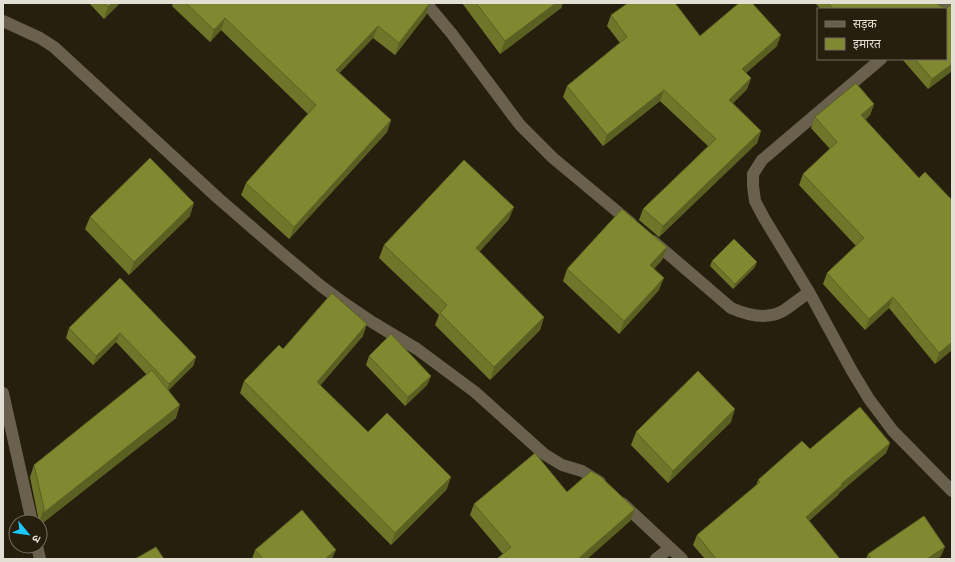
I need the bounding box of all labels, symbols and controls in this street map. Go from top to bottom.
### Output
legend [817,8,947,60]
text: सड़क [853,16,878,31]
text: इमारत [853,36,882,51]
north arrow [8,514,48,554]
text: उ [29,533,44,546]

